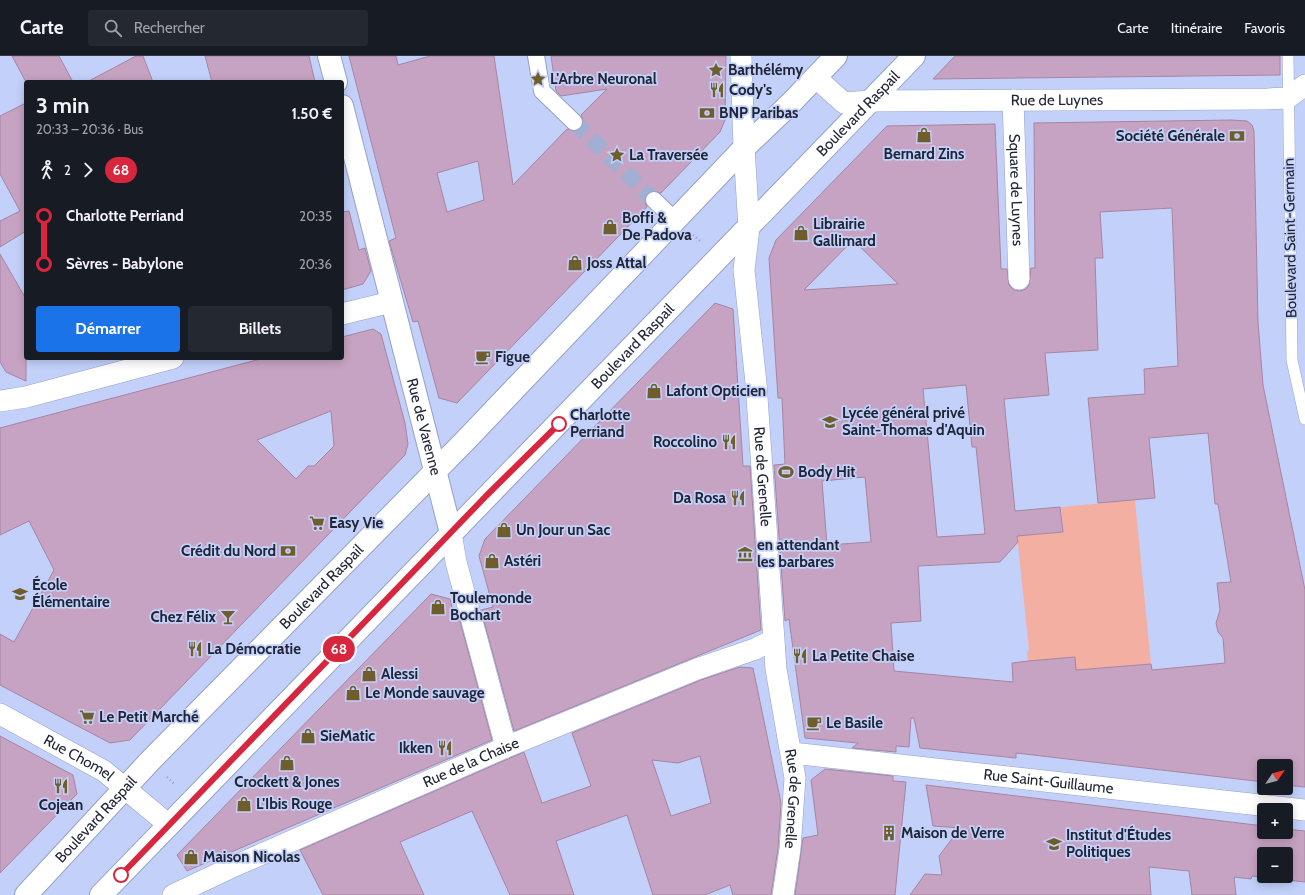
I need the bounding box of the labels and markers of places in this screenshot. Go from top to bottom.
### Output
place icon: Barthélémy [707,61,725,79]
place label: Barthélémy [728,61,804,79]
place icon: L'Arbre Neuronal [529,70,547,88]
place label: L'Arbre Neuronal [550,70,657,88]
restaurant icon: Cody's [708,81,726,99]
place label: Cody's [729,81,772,99]
bank icon: BNP Paribas [698,104,716,122]
place label: BNP Paribas [719,104,798,122]
shop icon: Bernard Zins [915,126,933,144]
place label: Société Générale [1116,127,1225,145]
bank icon: Société Générale [1228,127,1246,145]
place label: Bernard Zins [884,145,964,163]
place icon: La Traversée [608,146,626,164]
place label: La Traversée [629,146,709,164]
place label: Boffi & De Padova [622,209,692,244]
place label: Librairie Gallimard [813,215,876,250]
shop icon: Boffi & De Padova [601,218,619,236]
shop icon: Librairie Gallimard [792,224,810,242]
shop icon: Joss Attal [566,254,584,272]
place label: Joss Attal [586,254,646,272]
cafe icon: Figue [474,348,492,366]
place label: Figue [495,348,530,366]
shop icon: Lafont Opticien [645,382,663,400]
place label: Lafont Opticien [666,382,766,400]
place label: Lycée général privé Saint-Thomas d'Aquin [842,404,985,439]
place label: Charlotte Perriand [570,406,630,441]
school or university icon: Lycée général privé Saint-Thomas d'Aquin [821,413,839,431]
marker: Charlotte Perriand [551,416,567,432]
place label: Roccolino [653,433,717,451]
restaurant icon: Roccolino [720,433,738,451]
sports icon: Body Hit [777,463,795,481]
place label: Body Hit [798,463,856,481]
place label: Da Rosa [673,489,727,507]
restaurant icon: Da Rosa [729,489,747,507]
supermarket icon: Easy Vie [308,514,326,532]
place label: Easy Vie [329,514,384,532]
shop icon: Un Jour un Sac [495,521,513,539]
place label: Un Jour un Sac [516,521,610,539]
place label: en attendant les barbares [757,536,839,571]
place label: Crédit du Nord [181,542,276,560]
bank icon: Crédit du Nord [279,542,297,560]
museum icon: en attendant les barbares [736,545,754,563]
shop icon: Astéri [483,552,501,570]
place label: Astéri [504,552,541,570]
place label: École Élémentaire [32,575,110,611]
school or university icon: École Élémentaire [11,585,29,603]
place label: Toulemonde Bochart [450,589,532,624]
shop icon: Toulemonde Bochart [429,598,447,616]
place label: Chez Félix [150,608,217,626]
bar icon: Chez Félix [219,608,237,626]
restaurant icon: La Démocratie [186,640,204,658]
place label: La Démocratie [207,640,301,658]
restaurant icon: La Petite Chaise [791,647,809,665]
place label: La Petite Chaise [812,647,915,665]
shop icon: Alessi [360,665,378,683]
place label: Alessi [381,665,418,683]
shop icon: Le Monde sauvage [344,684,362,702]
place label: Le Monde sauvage [365,684,485,702]
supermarket icon: Le Petit Marché [78,708,96,726]
place label: Le Petit Marché [99,708,199,726]
cafe icon: Le Basile [805,714,823,732]
place label: Le Basile [826,714,883,732]
shop icon: SieMatic [299,727,317,745]
place label: SieMatic [320,727,375,745]
place label: Ikken [399,739,433,757]
restaurant icon: Ikken [436,739,454,757]
shop icon: Crockett & Jones [278,754,296,772]
place label: Crockett & Jones [234,773,340,791]
restaurant icon: Cojean [52,777,70,795]
shop icon: L'Ibis Rouge [235,795,253,813]
place label: L'Ibis Rouge [256,795,332,813]
place label: Cojean [39,796,83,814]
building icon: Maison de Verre [880,824,898,842]
place label: Maison de Verre [901,824,1005,842]
place label: Institut d'Études Politiques [1066,825,1171,861]
school or university icon: Institut d'Études Politiques [1045,835,1063,853]
shop icon: Maison Nicolas [182,848,200,866]
place label: Maison Nicolas [203,848,300,866]
unlabelled marker [113,867,129,883]

